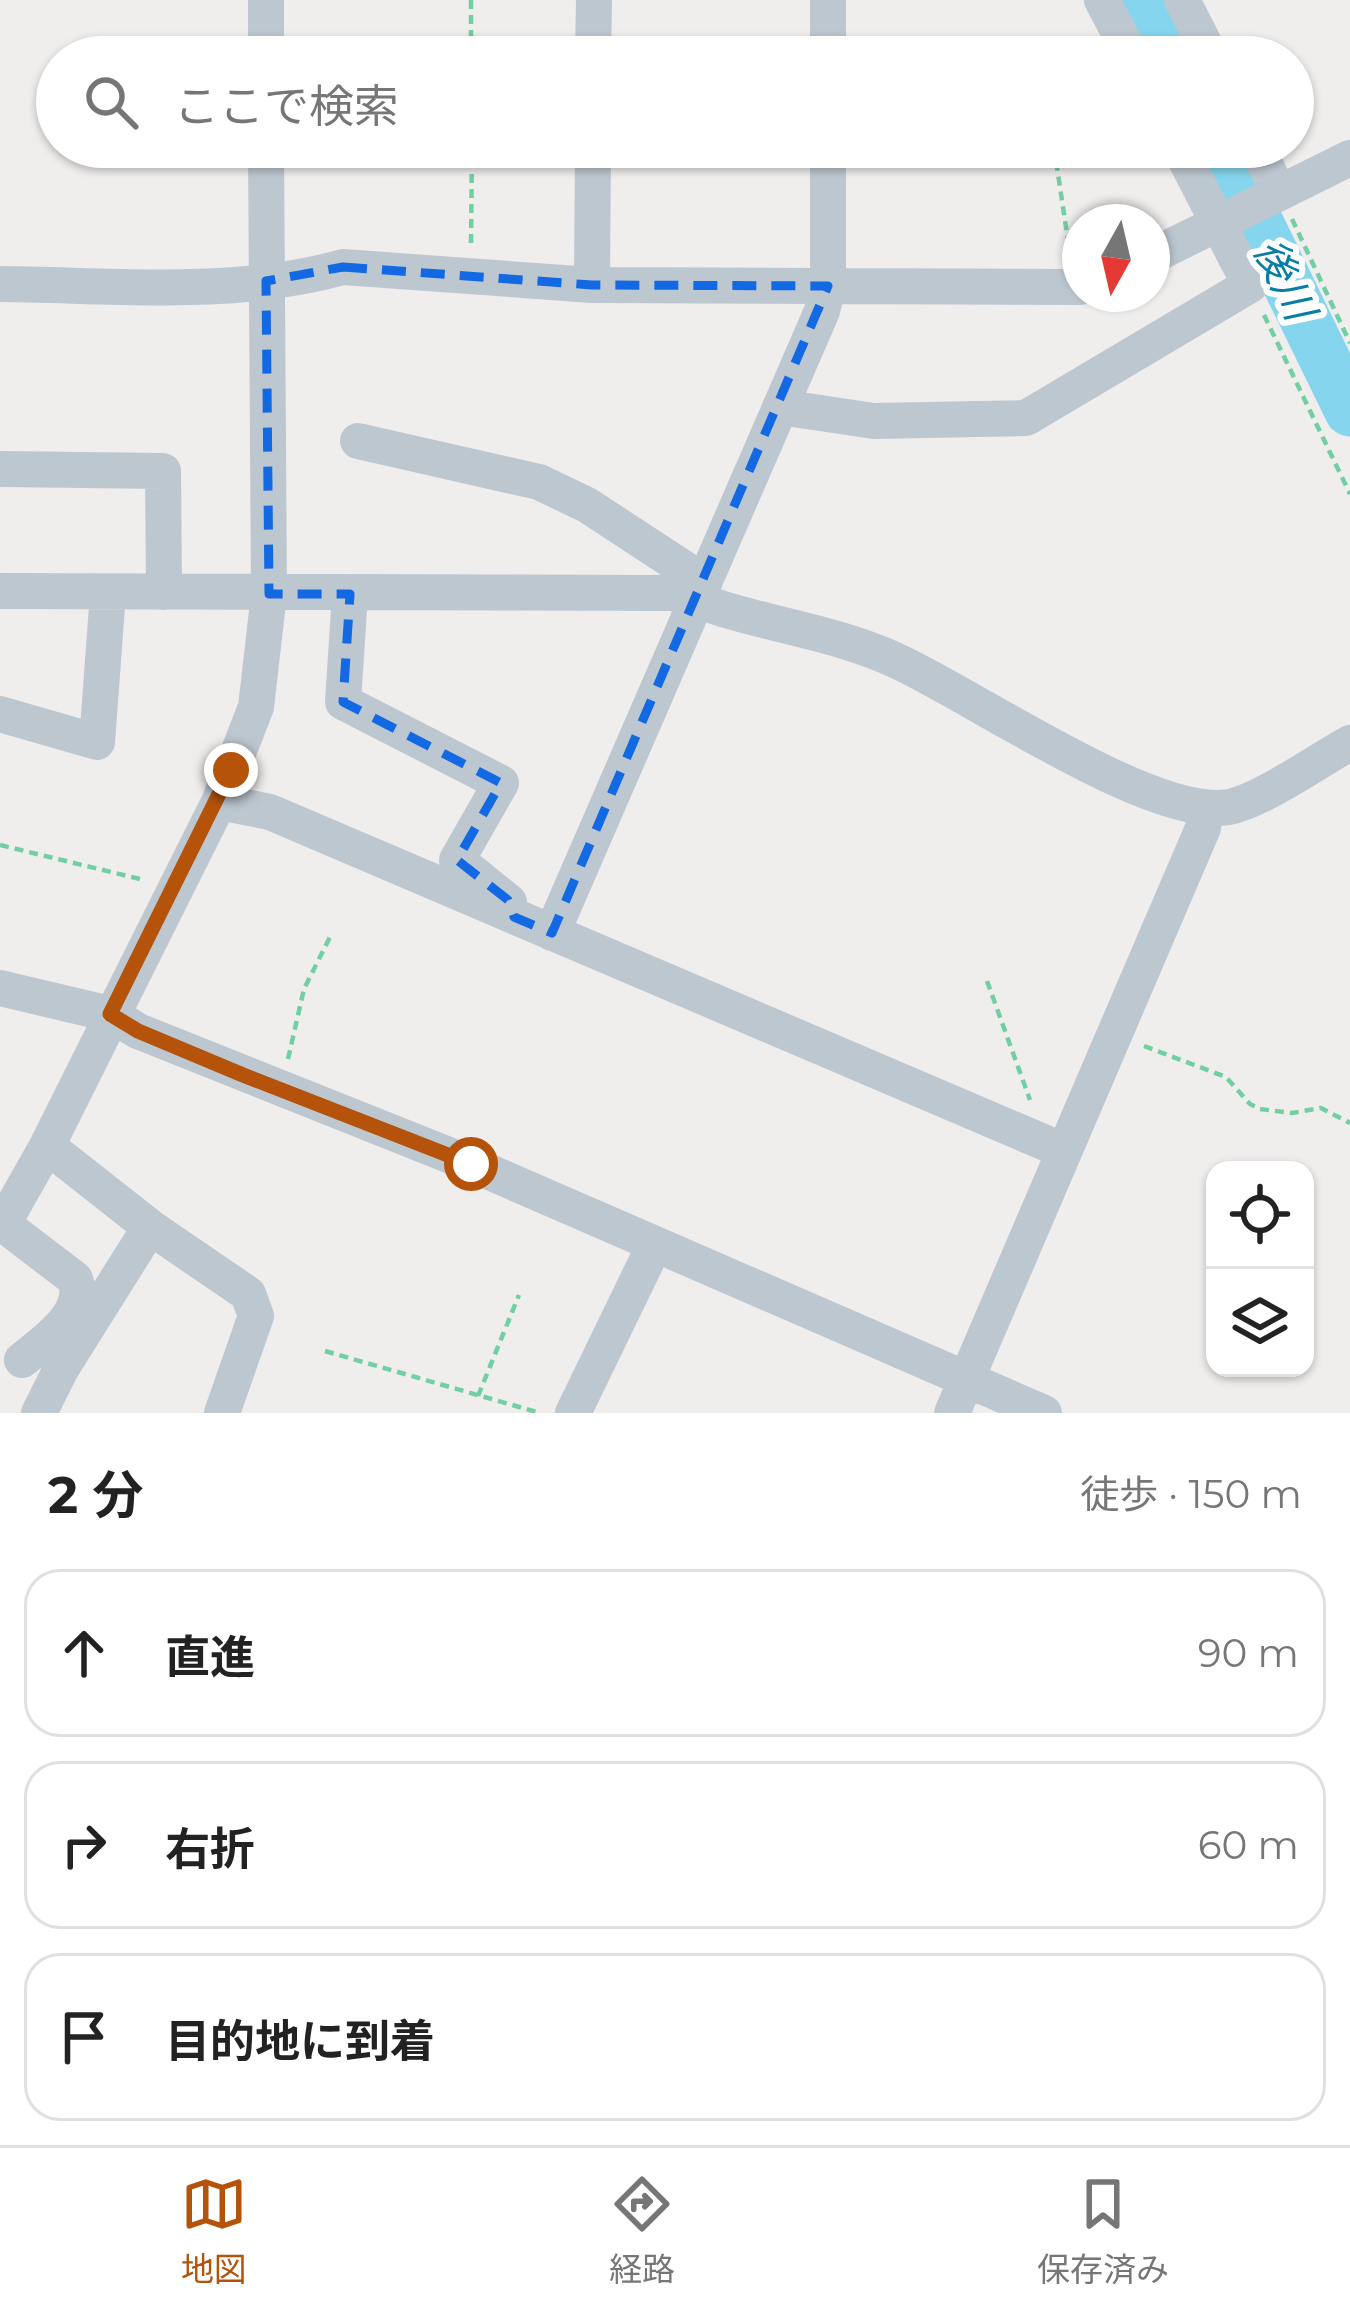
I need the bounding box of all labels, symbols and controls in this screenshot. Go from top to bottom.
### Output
search box [36,36,1314,168]
icon: search [78,69,144,135]
text: ここで検索 [174,78,399,133]
north arrow [1062,204,1170,312]
water label: 後川 [1243,230,1329,332]
route end [204,743,258,797]
route start [444,1137,498,1191]
map controls [1206,1161,1314,1377]
button: locate [1206,1161,1314,1269]
button: layers [1206,1269,1314,1377]
text: 2 分 [48,1464,144,1526]
text: 徒歩 · 150 m [1080,1470,1302,1518]
icon: ahead [51,1620,117,1686]
text: 直進 [165,1629,255,1684]
text: 90 m [1198,1629,1299,1677]
icon: right [51,1812,117,1878]
text: 右折 [165,1821,255,1876]
text: 60 m [1198,1821,1299,1869]
icon: arrive [51,2004,117,2070]
text: 目的地に到着 [165,2013,435,2068]
tab: 地図 [181,2171,247,2291]
tab: 経路 [609,2171,675,2291]
tab: 保存済み [1037,2171,1169,2291]

